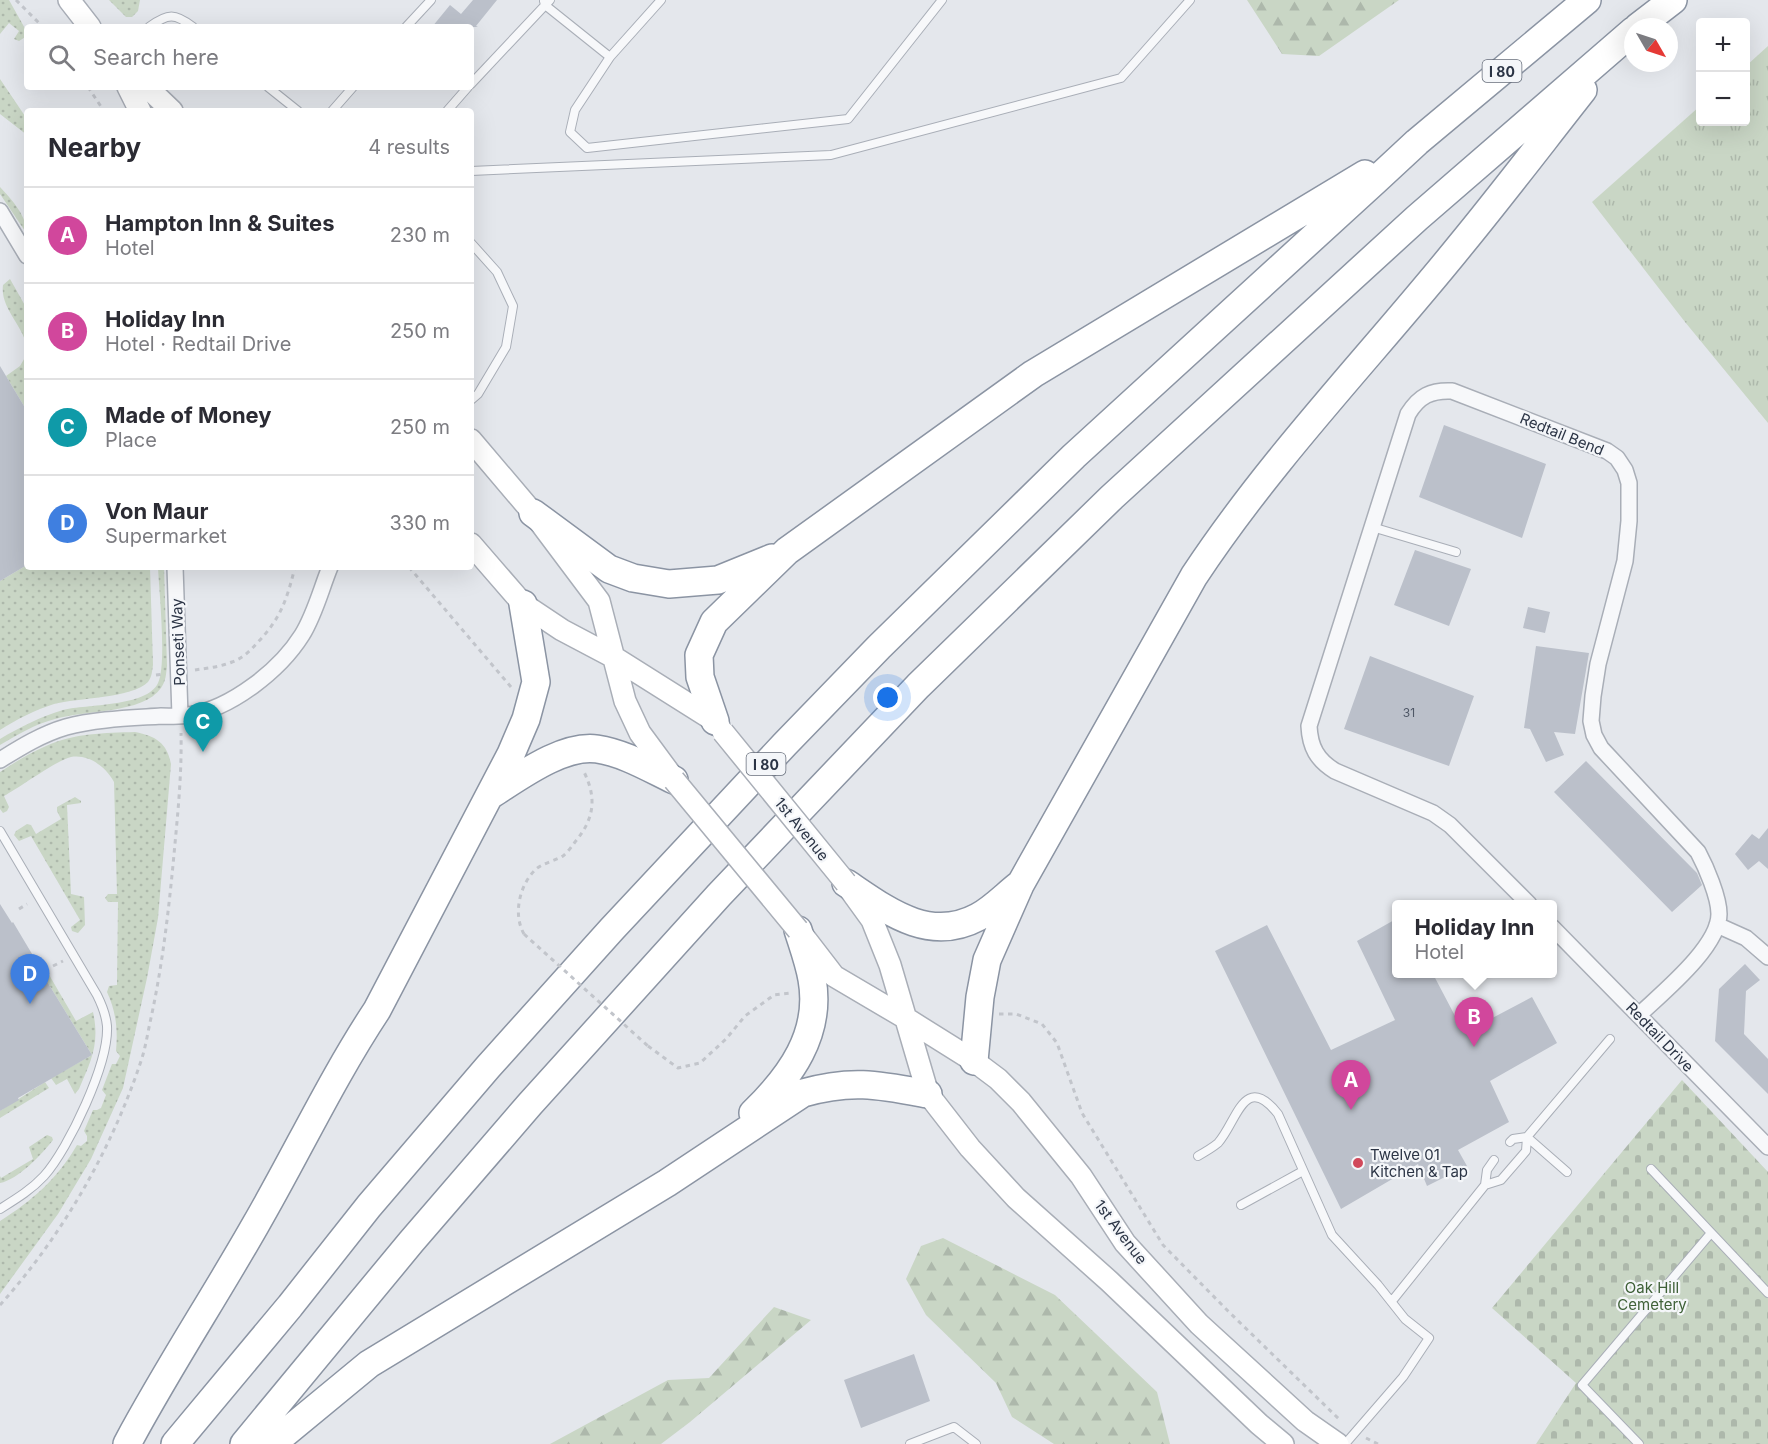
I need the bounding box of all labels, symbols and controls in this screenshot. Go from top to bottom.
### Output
north arrow [1624,18,1678,72]
map controls [1696,18,1750,126]
button: + [1696,18,1750,72]
search box [24,24,474,90]
icon: search [45,41,78,74]
text: Search here [93,44,219,70]
road number: I 80 [1482,60,1522,82]
button: − [1696,72,1750,126]
text: Nearby [48,132,141,163]
text: 4 results [368,135,450,159]
text: Hampton Inn & Suites [105,210,335,236]
text: A [60,223,75,247]
text: 230 m [390,223,450,247]
text: Hotel [105,236,155,260]
text: Holiday Inn [105,306,225,332]
text: B [61,319,74,343]
text: 250 m [390,319,450,343]
text: Hotel · Redtail Drive [105,332,291,356]
text: Made of Money [105,402,272,428]
street label: Redtail Bend [1517,409,1607,459]
text: C [60,415,75,439]
text: 250 m [390,415,450,439]
text: Place [105,428,157,452]
text: Von Maur [105,498,208,524]
text: D [60,511,75,535]
text: 330 m [390,511,450,535]
text: Supermarket [105,524,227,548]
street label: Ponseti Way [167,597,189,686]
your location [873,683,902,712]
pin: C [184,702,222,752]
house number: 31 [1403,705,1415,720]
road number: I 80 [746,753,786,775]
street label: 1st Avenue [771,794,833,864]
popup [1392,900,1557,978]
text: Holiday Inn [1414,914,1535,940]
text: Hotel [1414,940,1464,964]
pin: D [10,954,50,1004]
pin: B [1454,998,1494,1047]
street label: Redtail Drive [1622,998,1698,1076]
pin: A [1332,1060,1370,1110]
place label: Twelve 01 Kitchen & Tap [1370,1145,1468,1181]
marker: Twelve 01 Kitchen & Tap [1351,1156,1365,1170]
street label: 1st Avenue [1091,1196,1151,1268]
park label: Oak Hill Cemetery [1617,1278,1687,1314]

